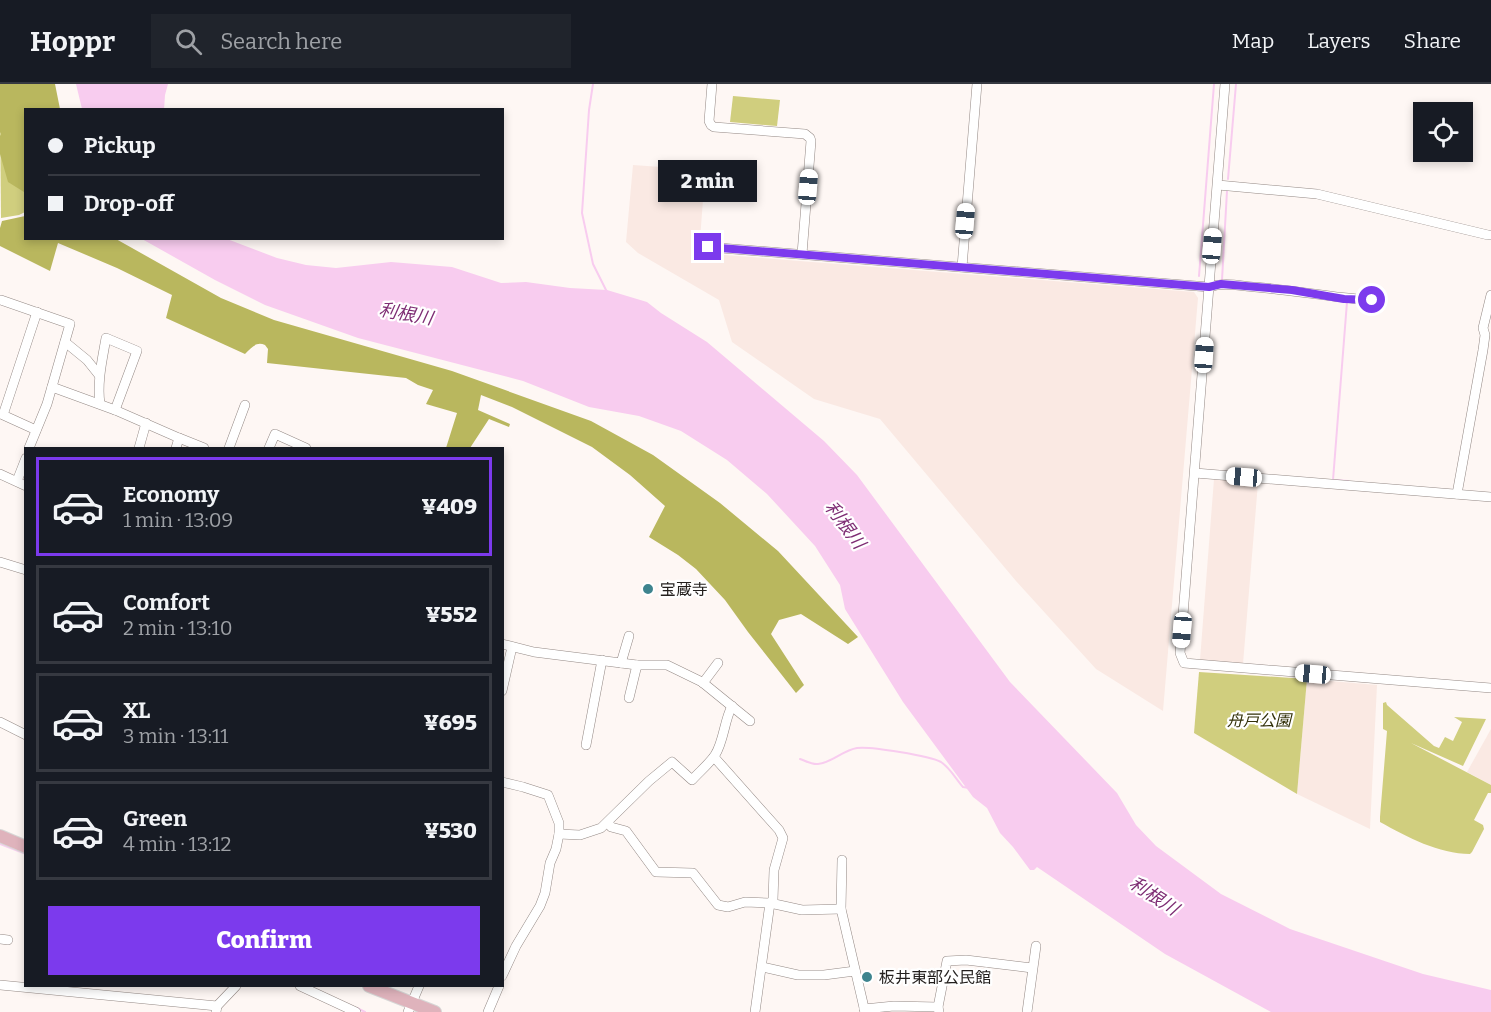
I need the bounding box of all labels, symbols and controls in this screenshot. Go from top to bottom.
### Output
search box [151,14,571,68]
text: Hoppr [30,25,115,58]
icon: search [172,25,205,58]
text: Search here [220,28,342,55]
text: Map [1232,28,1274,54]
text: Layers [1307,28,1371,54]
text: Share [1404,28,1461,54]
map controls [1413,102,1473,162]
button: locate [1413,102,1473,162]
text: Pickup [84,132,156,159]
callout: 2 min [658,160,758,202]
car [797,168,819,206]
text: 2 min [681,169,734,193]
text: Drop-off [84,190,174,217]
car [954,202,976,240]
car [1201,227,1223,265]
route end [694,233,721,260]
route start [1358,286,1385,313]
water label: 利根川 [378,298,436,330]
car [1194,336,1214,374]
car [1225,466,1263,488]
icon: car [51,480,105,534]
text: Economy [123,481,219,508]
text: ¥409 [421,493,477,520]
water label: 利根川 [820,497,871,555]
text: 1 min · 13:09 [123,508,233,532]
place label: 宝蔵寺 [660,580,708,599]
marker: 宝蔵寺 [641,582,655,596]
icon: car [51,588,105,642]
text: Comfort [123,589,210,616]
text: ¥552 [426,601,477,628]
car [1171,611,1193,649]
text: 2 min · 13:10 [123,616,232,640]
car [1294,663,1332,685]
icon: car [51,696,105,750]
text: XL [123,697,150,724]
text: ¥695 [424,709,477,736]
park label: 舟戸公園 [1227,711,1293,730]
text: 3 min · 13:11 [123,724,228,748]
icon: car [51,804,105,858]
text: Green [123,805,187,832]
text: ¥530 [424,817,477,844]
text: 4 min · 13:12 [123,832,231,856]
water label: 利根川 [1125,872,1184,921]
button: Confirm [48,906,480,975]
place label: 板井東部公民館 [879,968,991,987]
marker: 板井東部公民館 [860,970,874,984]

